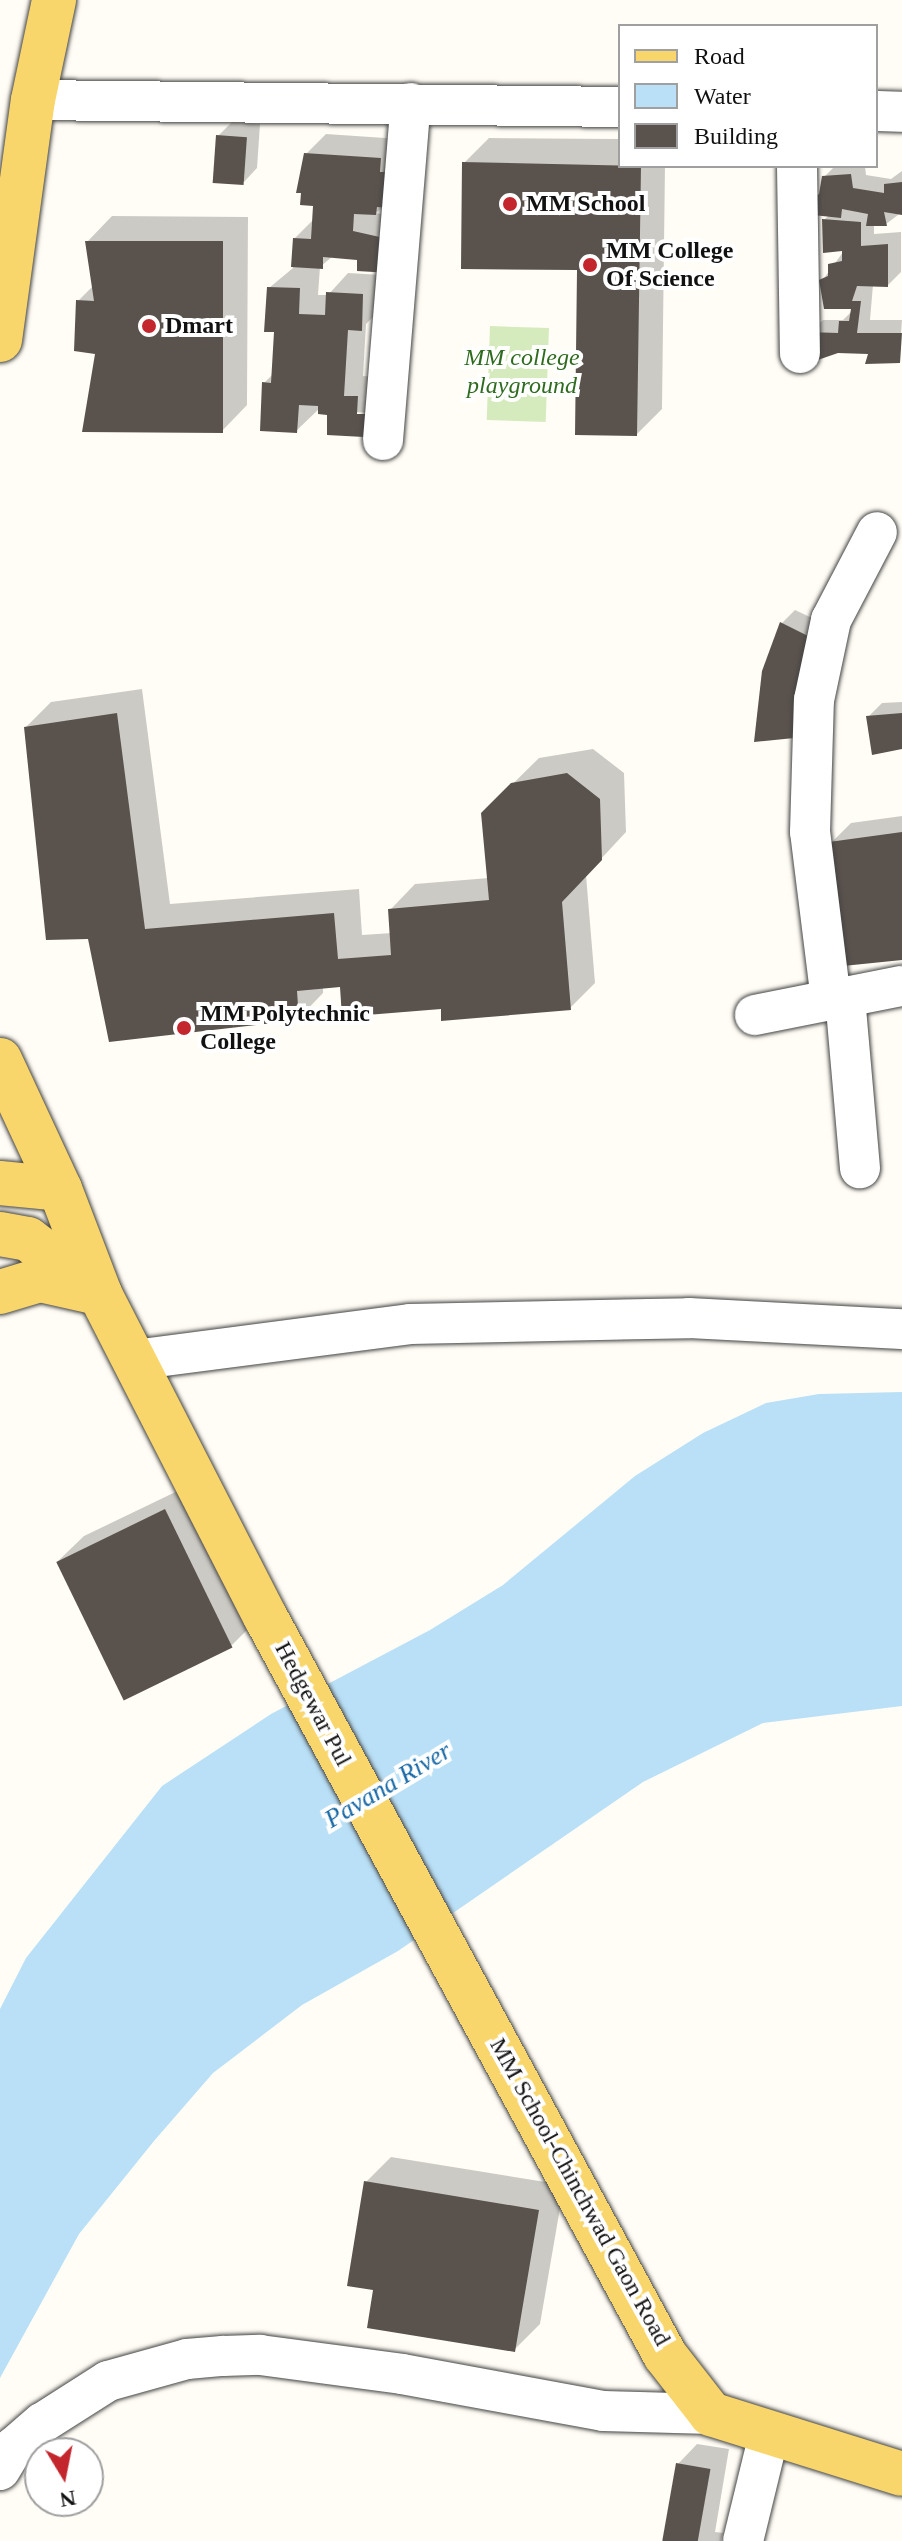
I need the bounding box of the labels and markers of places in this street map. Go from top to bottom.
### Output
place label: MM School [526,190,656,218]
marker: MM School [501,195,519,213]
place label: MM College Of Science [606,237,746,293]
marker: MM College Of Science [581,256,599,274]
place label: Dmart [165,312,241,340]
marker: Dmart [140,317,158,335]
place label: MM Polytechnic College [200,1000,390,1056]
marker: MM Polytechnic College [175,1019,193,1037]

